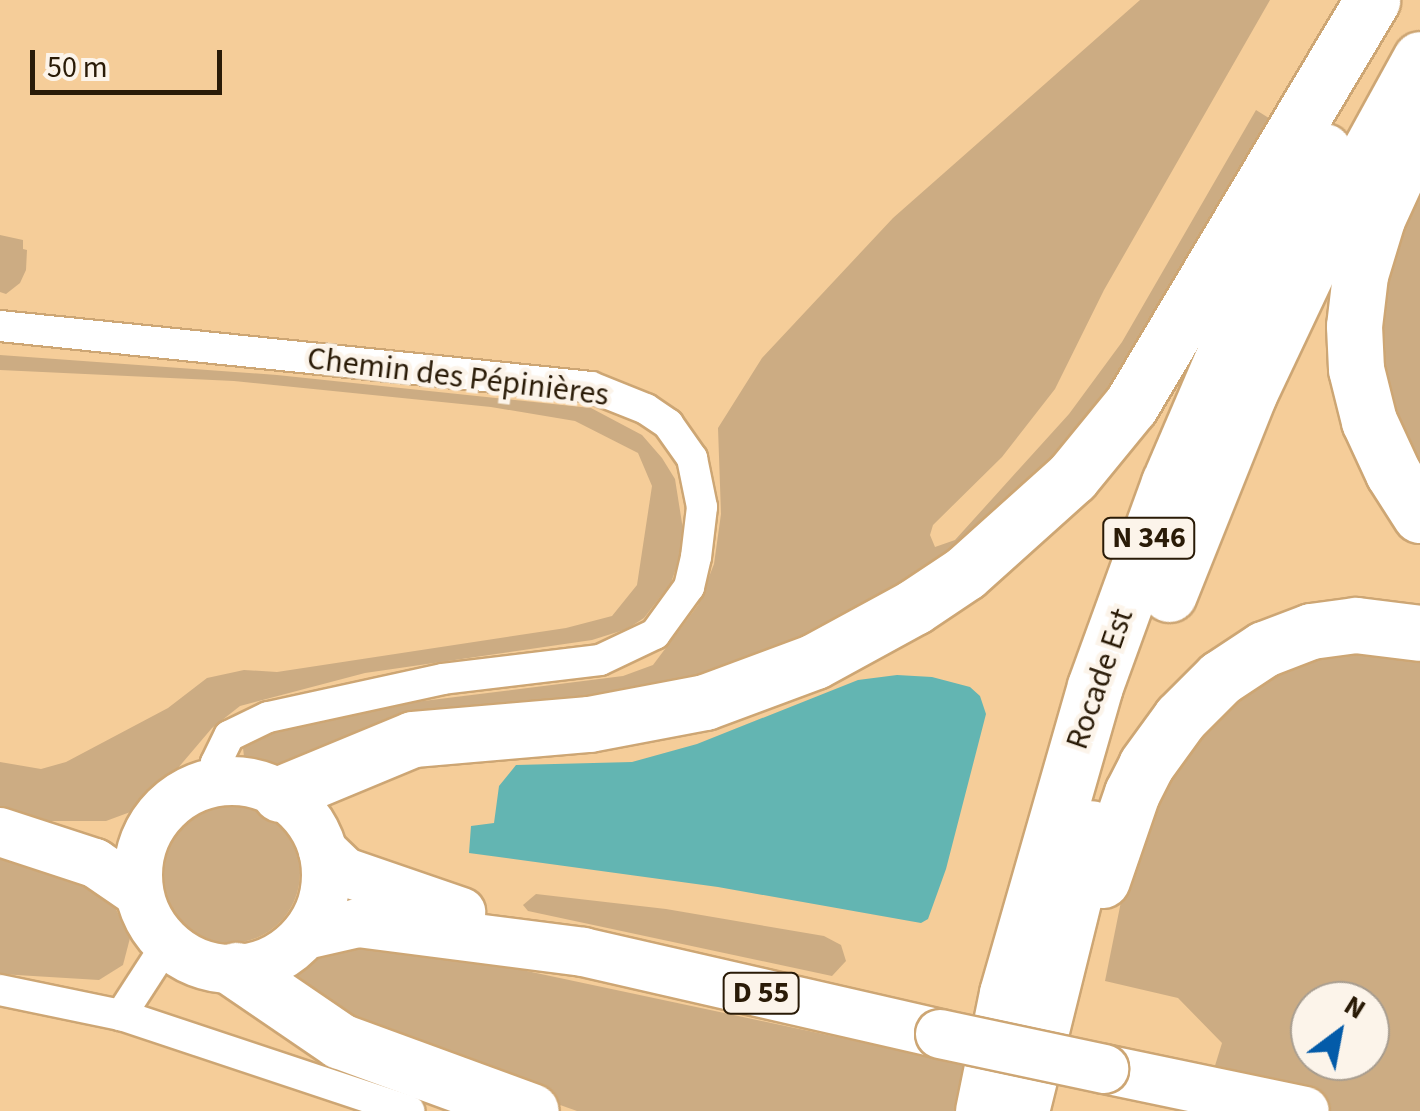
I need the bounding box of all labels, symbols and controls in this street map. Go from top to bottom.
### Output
scale bar [35,30,228,92]
text: 50 m [47,46,108,89]
street label: Chemin des Pépinières [305,339,611,415]
road number: N 346 [1102,513,1196,563]
street label: Rocade Est [1058,604,1142,754]
road number: D 55 [721,968,801,1018]
north arrow [1290,981,1390,1081]
text: N [1336,985,1373,1029]

